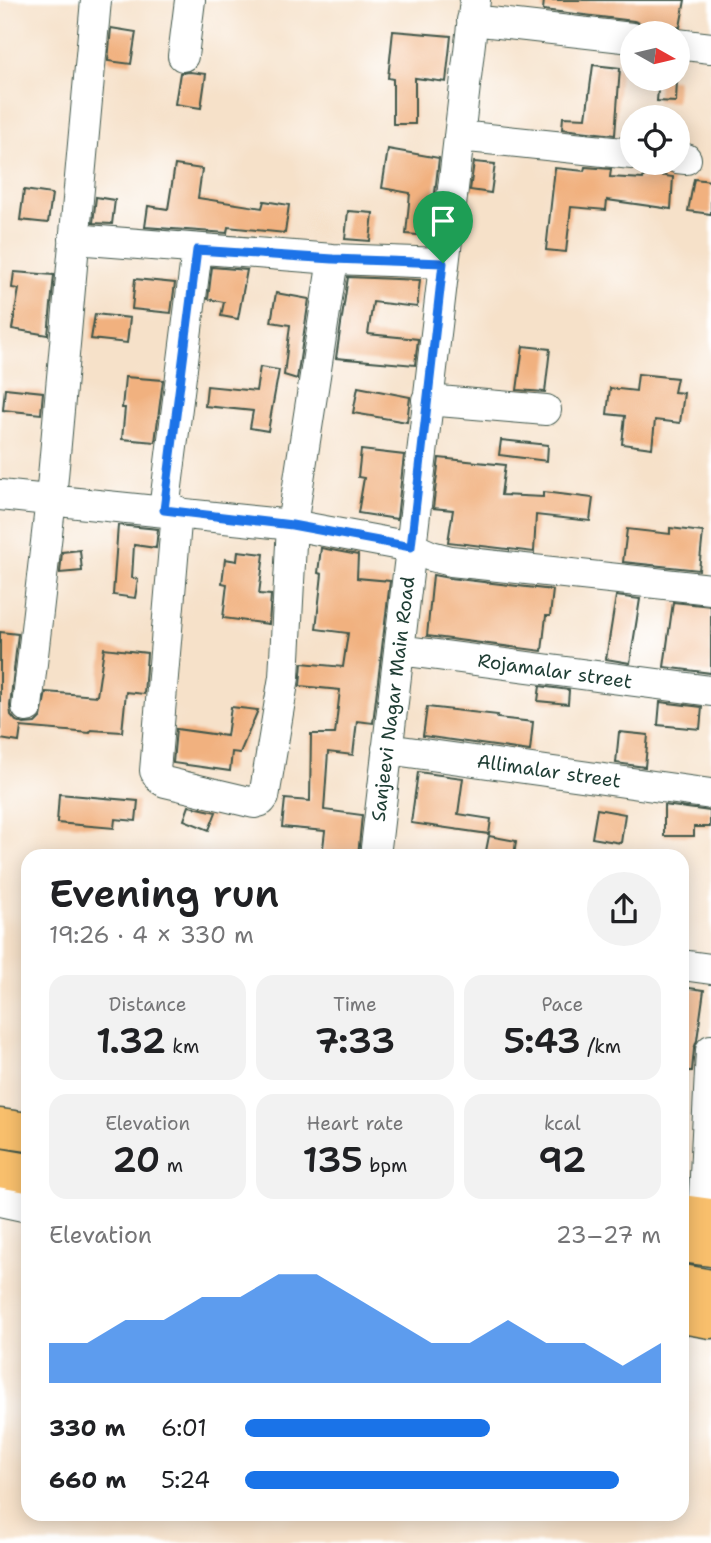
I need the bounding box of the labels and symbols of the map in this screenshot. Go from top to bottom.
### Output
north arrow [620,21,690,91]
pin [413,191,473,263]
street label: Sanjeevi Nagar Main Road [366,575,420,823]
street label: Rojamalar street [476,648,634,694]
street label: Allimalar street [475,749,623,793]

